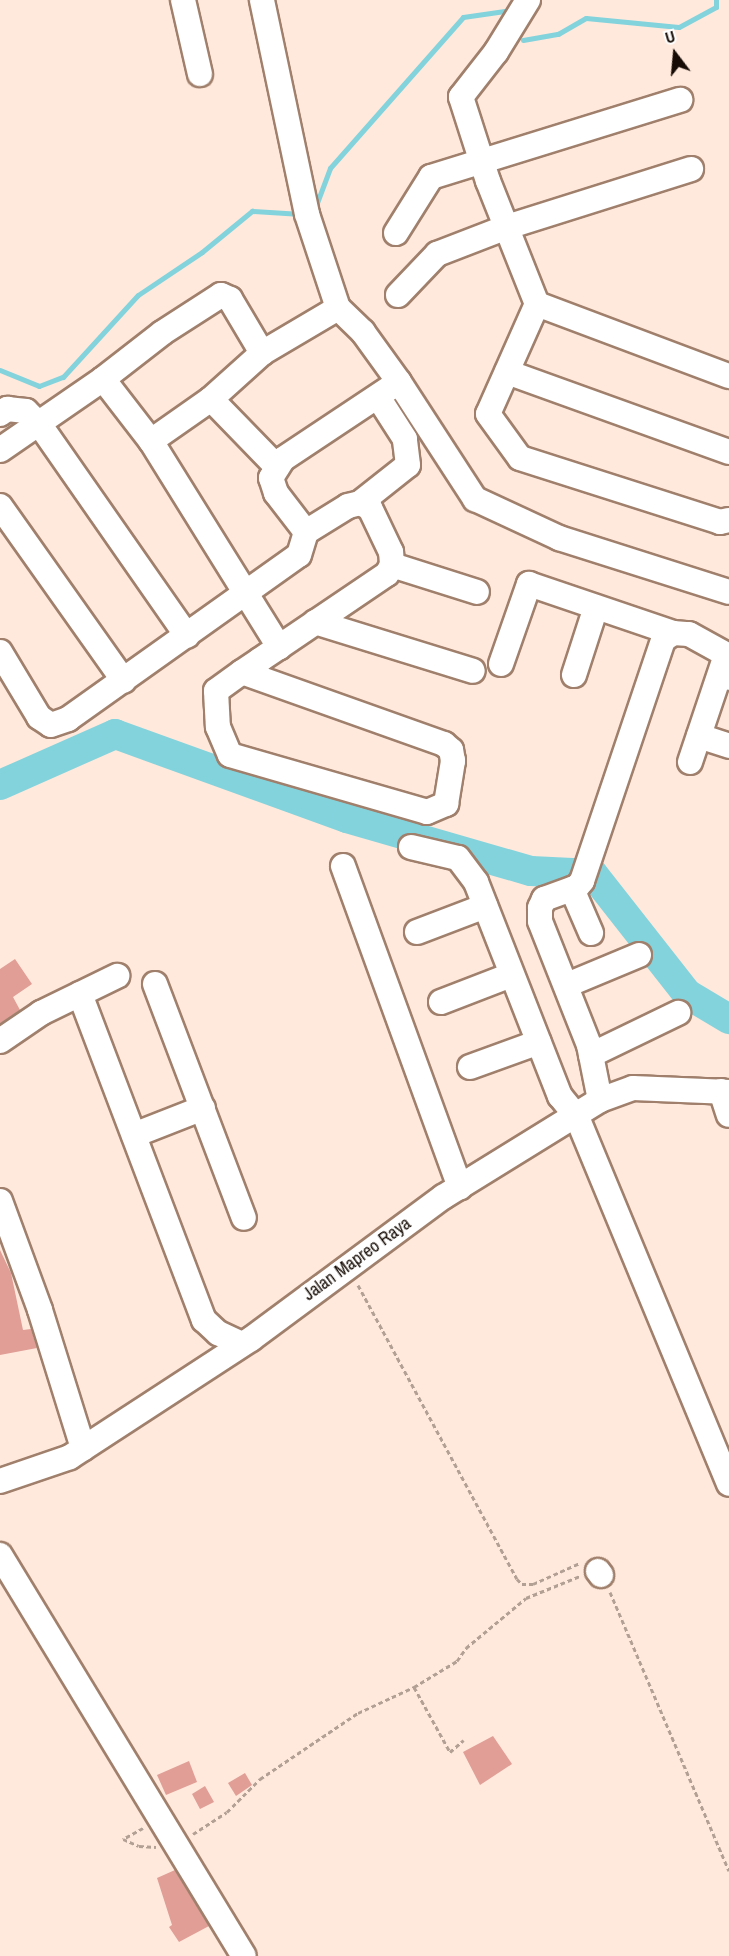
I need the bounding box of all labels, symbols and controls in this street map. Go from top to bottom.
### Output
north arrow [645,24,705,84]
text: U [662,25,678,49]
street label: Jalan Mapreo Raya [299,1213,415,1305]

